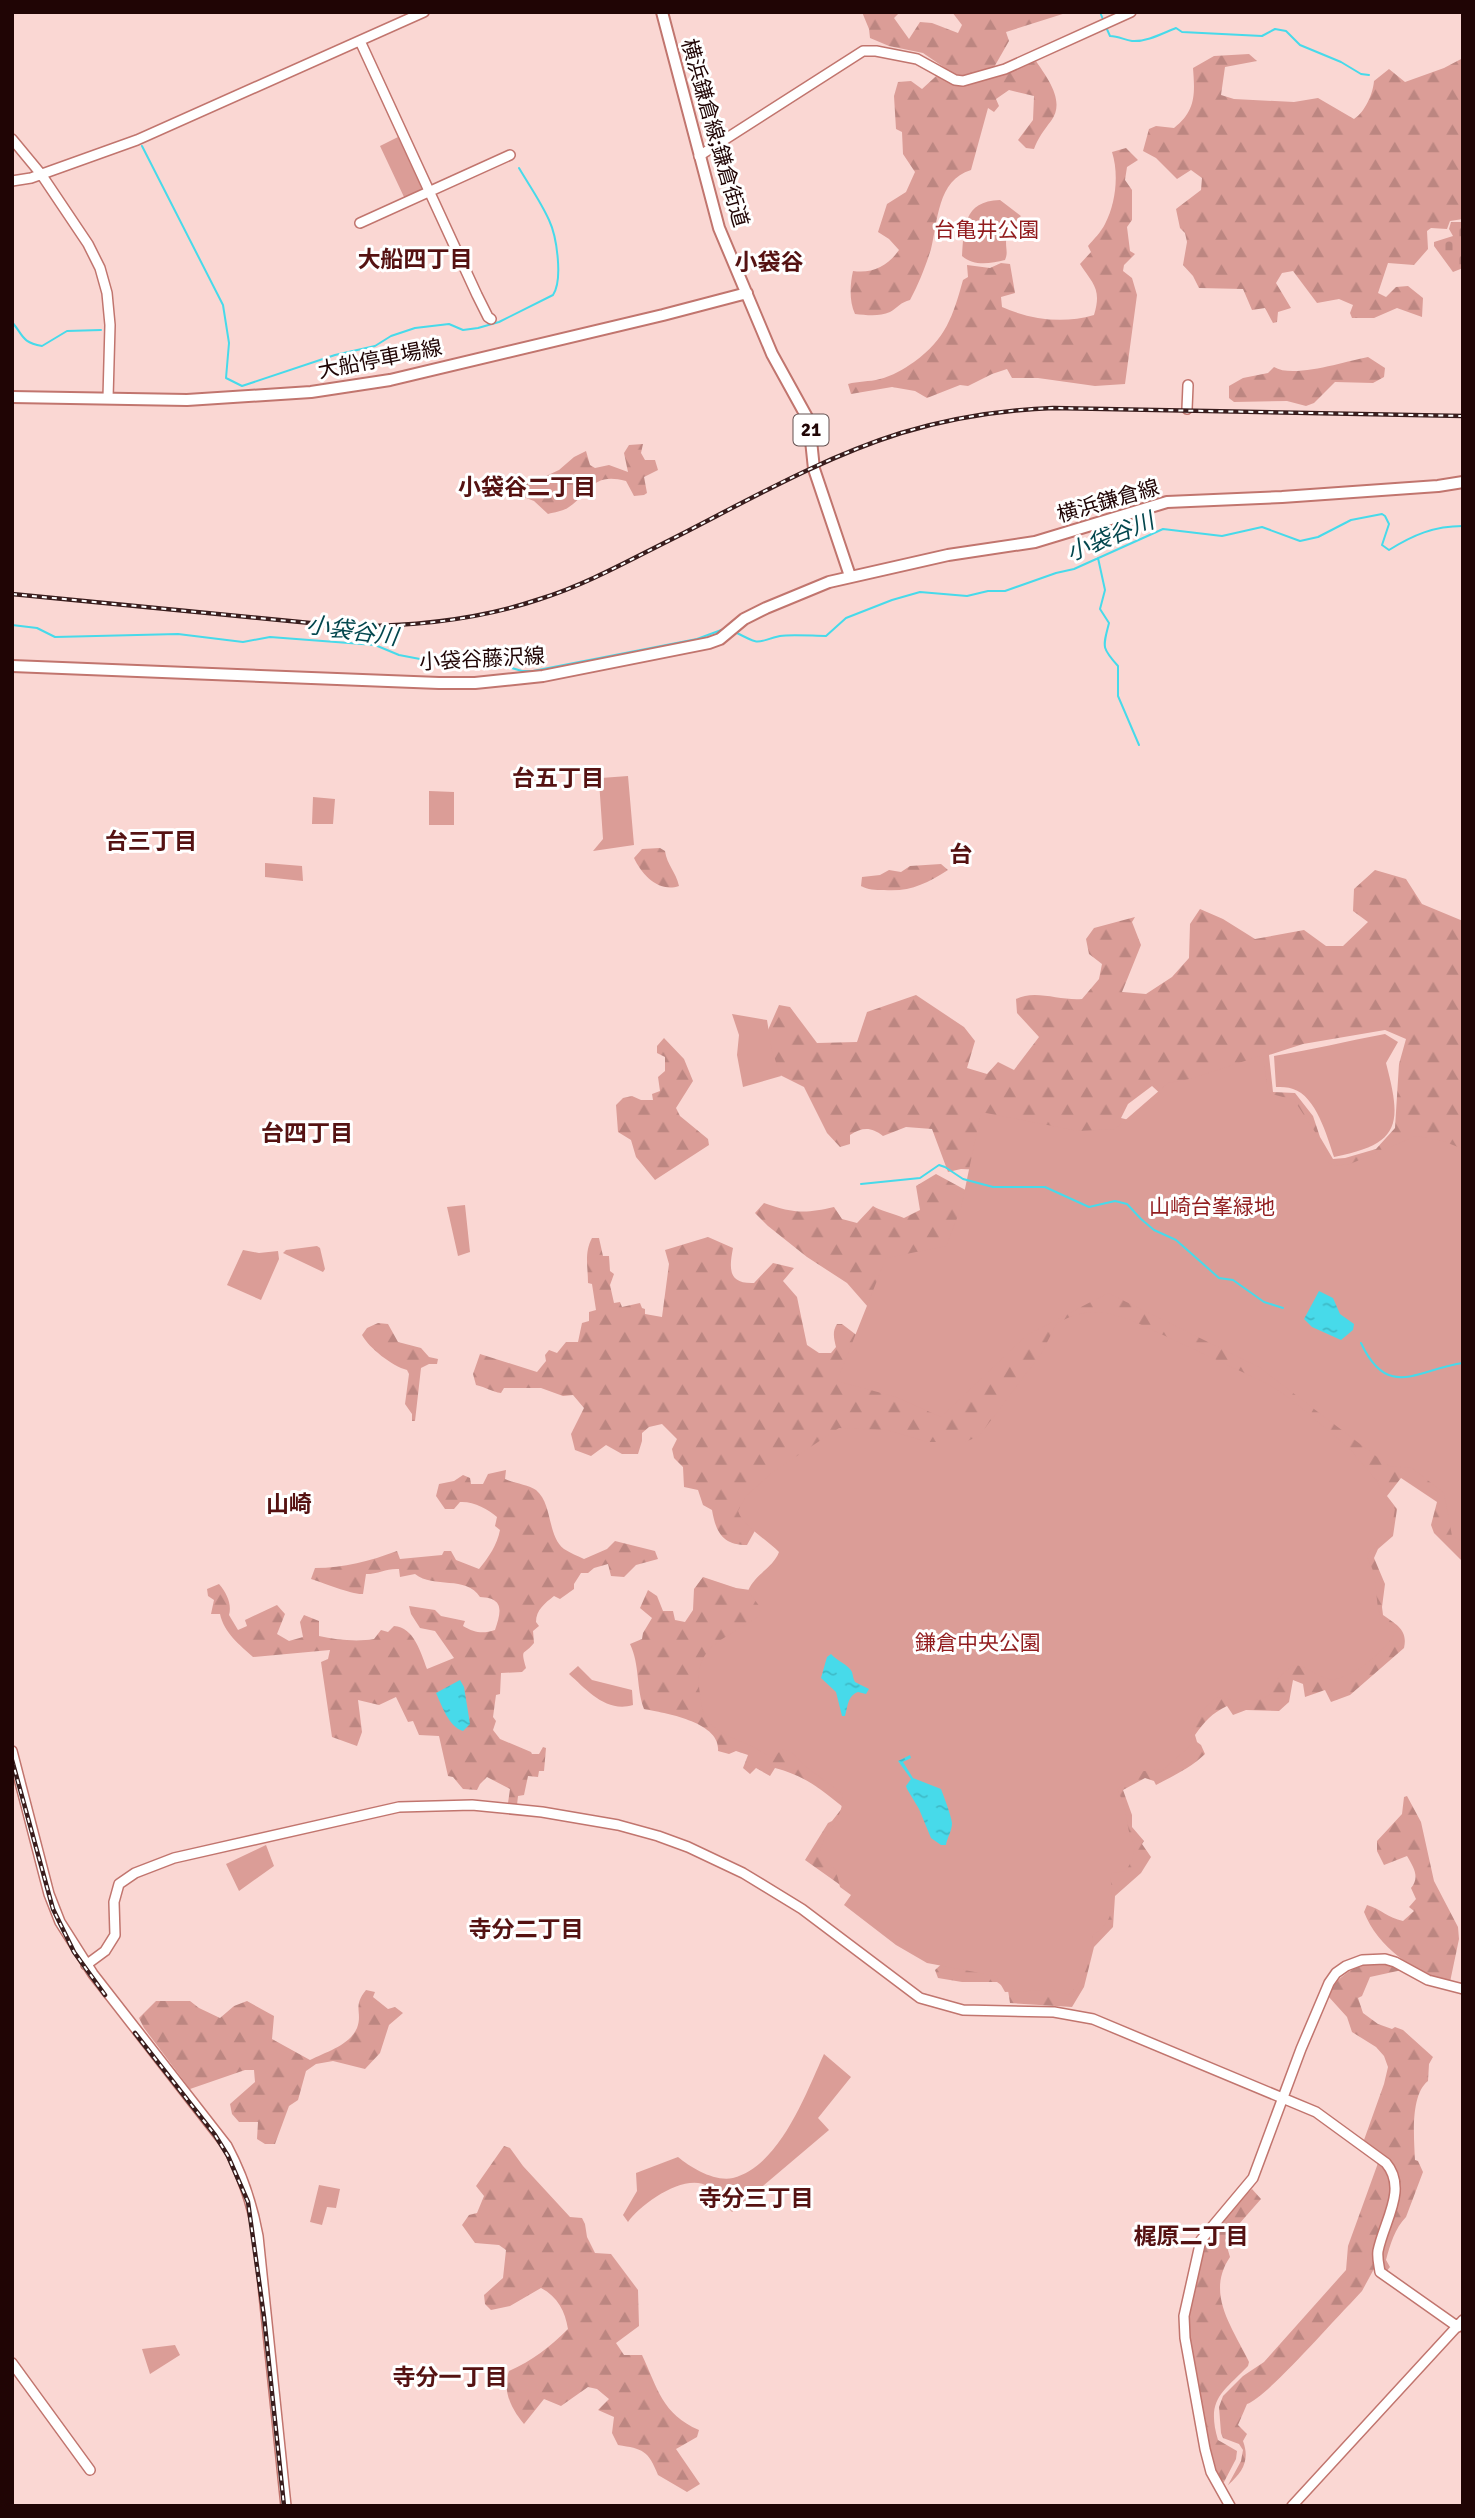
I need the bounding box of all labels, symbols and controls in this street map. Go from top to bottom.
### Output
street label: 横浜鎌倉線;鎌倉街道 [676,36,754,230]
park label: 台亀井公園 [935,217,1040,243]
district label: 大船四丁目 [358,245,473,274]
district label: 小袋谷 [735,248,804,277]
street label: 大船停車場線 [316,334,444,384]
road number: 21 [794,414,828,446]
district label: 小袋谷二丁目 [458,473,596,502]
street label: 横浜鎌倉線 [1054,474,1162,528]
water label: 小袋谷川 [1062,505,1161,568]
water label: 小袋谷川 [304,610,403,652]
street label: 小袋谷藤沢線 [418,643,546,675]
district label: 台五丁目 [512,764,604,793]
district label: 台三丁目 [105,827,197,856]
district label: 台 [950,840,973,869]
district label: 台四丁目 [261,1119,353,1148]
park label: 山崎台峯緑地 [1149,1194,1275,1220]
district label: 山崎 [266,1490,312,1519]
park label: 鎌倉中央公園 [915,1630,1041,1656]
district label: 寺分二丁目 [469,1915,584,1944]
district label: 寺分三丁目 [699,2184,814,2213]
district label: 梶原二丁目 [1134,2222,1249,2251]
district label: 寺分一丁目 [393,2363,508,2392]

